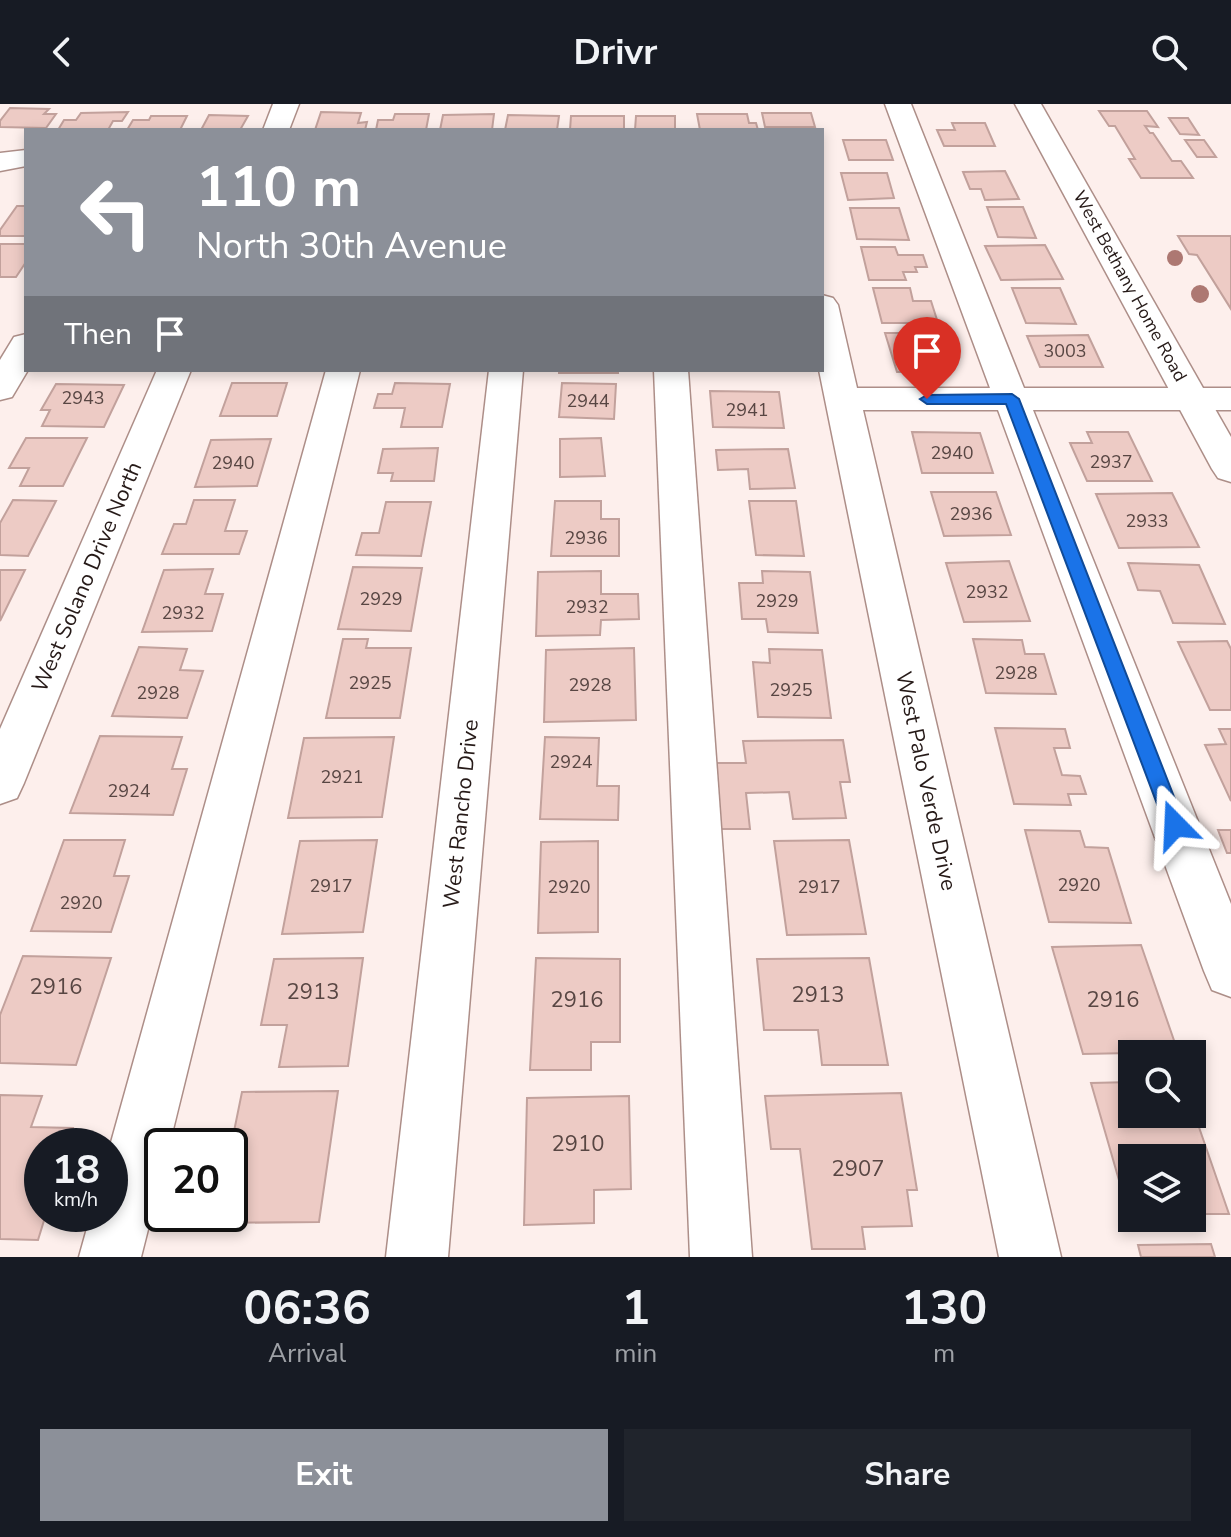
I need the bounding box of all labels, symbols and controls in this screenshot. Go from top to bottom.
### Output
text: Drivr [574,28,657,77]
icon: back [40,30,84,74]
icon: search [1147,30,1191,74]
text: 110 m [196,149,361,226]
icon: left [64,160,168,264]
street label: West Bethany Home Road [1067,186,1193,386]
text: North 30th Avenue [196,222,507,271]
icon: arrive [148,312,192,356]
text: Then [64,314,132,355]
pin [893,317,961,399]
icon: arrive [905,329,949,373]
house number: 3003 [1043,339,1087,363]
house number: 2943 [61,386,105,410]
house number: 2944 [566,389,610,413]
house number: 2941 [725,398,769,422]
house number: 2940 [930,441,974,465]
house number: 2937 [1089,450,1133,474]
house number: 2940 [211,451,255,475]
street label: West Solano Drive North [25,457,149,697]
house number: 2936 [949,502,993,526]
house number: 2933 [1125,509,1169,533]
house number: 2936 [564,526,608,550]
house number: 2932 [965,580,1009,604]
house number: 2929 [359,587,403,611]
house number: 2929 [755,589,799,613]
house number: 2932 [565,595,609,619]
house number: 2932 [161,601,205,625]
house number: 2928 [994,661,1038,685]
street label: West Palo Verde Drive [888,669,964,893]
house number: 2925 [348,671,392,695]
house number: 2928 [568,673,612,697]
house number: 2925 [769,678,813,702]
house number: 2928 [136,681,180,705]
street label: West Rancho Drive [436,718,486,910]
house number: 2924 [549,750,593,774]
house number: 2921 [320,765,364,789]
house number: 2924 [107,779,151,803]
position arrow [1133,783,1217,867]
house number: 2920 [1057,873,1101,897]
house number: 2917 [309,874,353,898]
house number: 2920 [547,875,591,899]
house number: 2917 [797,875,841,899]
house number: 2920 [59,891,103,915]
house number: 2916 [30,972,82,1002]
house number: 2913 [287,977,339,1007]
house number: 2913 [792,980,844,1010]
house number: 2916 [551,985,603,1015]
house number: 2916 [1087,985,1139,1015]
map controls [1118,1040,1206,1232]
button: search [1118,1040,1206,1128]
speed limit sign: 20 [144,1128,248,1232]
house number: 2910 [552,1129,604,1159]
text: 18 [52,1143,100,1197]
button: layers [1118,1144,1206,1232]
house number: 2907 [832,1154,884,1184]
text: km/h [54,1186,98,1213]
text: 06:36 [244,1275,371,1341]
text: 1 [621,1275,650,1341]
text: 130 [901,1275,987,1341]
text: Arrival [268,1336,346,1371]
text: min [614,1336,657,1371]
text: m [933,1336,955,1371]
button: Exit [40,1429,608,1521]
button: Share [624,1429,1191,1521]

